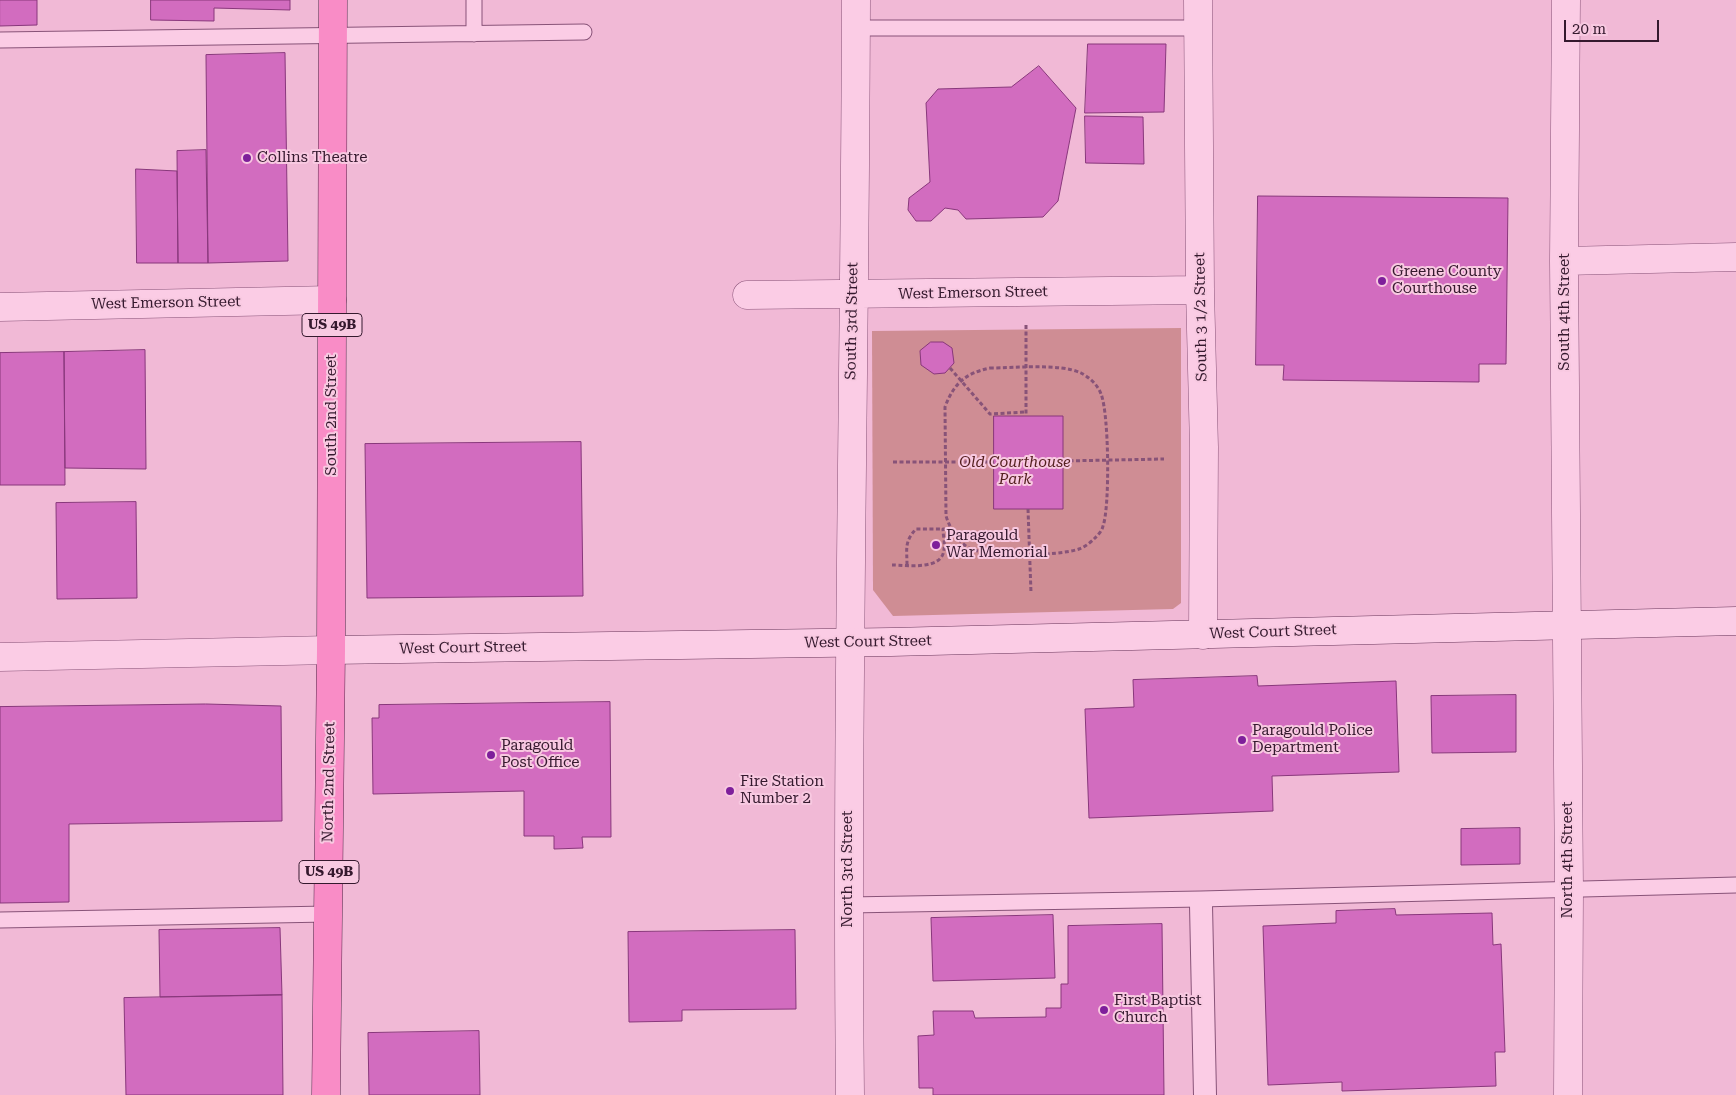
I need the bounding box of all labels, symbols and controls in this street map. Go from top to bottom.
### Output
scale bar [1566,10,1661,42]
text: 20 m [1572,20,1606,38]
place label: Collins Theatre [257,149,367,167]
marker: Collins Theatre [241,152,253,164]
street label: South 3 1/2 Street [1191,252,1211,382]
street label: South 4th Street [1556,253,1574,371]
street label: South 3rd Street [842,262,862,380]
place label: Greene County Courthouse [1392,263,1502,298]
marker: Greene County Courthouse [1376,275,1388,287]
street label: West Emerson Street [898,283,1048,303]
street label: West Emerson Street [91,293,241,313]
road number: US 49B [302,314,362,336]
street label: South 2nd Street [323,354,341,476]
park label: Old Courthouse Park [959,454,1071,489]
place label: Paragould War Memorial [946,527,1048,562]
marker: Paragould War Memorial [930,539,942,551]
street label: West Court Street [1209,621,1337,643]
street label: West Court Street [804,632,932,652]
street label: West Court Street [399,638,527,658]
street label: North 2nd Street [319,721,339,843]
place label: Paragould Police Department [1252,722,1373,757]
marker: Paragould Police Department [1236,734,1248,746]
place label: Paragould Post Office [501,737,580,772]
marker: Paragould Post Office [485,749,497,761]
place label: Fire Station Number 2 [740,773,824,808]
marker: Fire Station Number 2 [724,785,736,797]
street label: North 4th Street [1559,801,1577,919]
street label: North 3rd Street [839,810,857,928]
road number: US 49B [299,860,359,884]
place label: First Baptist Church [1114,992,1202,1027]
marker: First Baptist Church [1098,1004,1110,1016]

